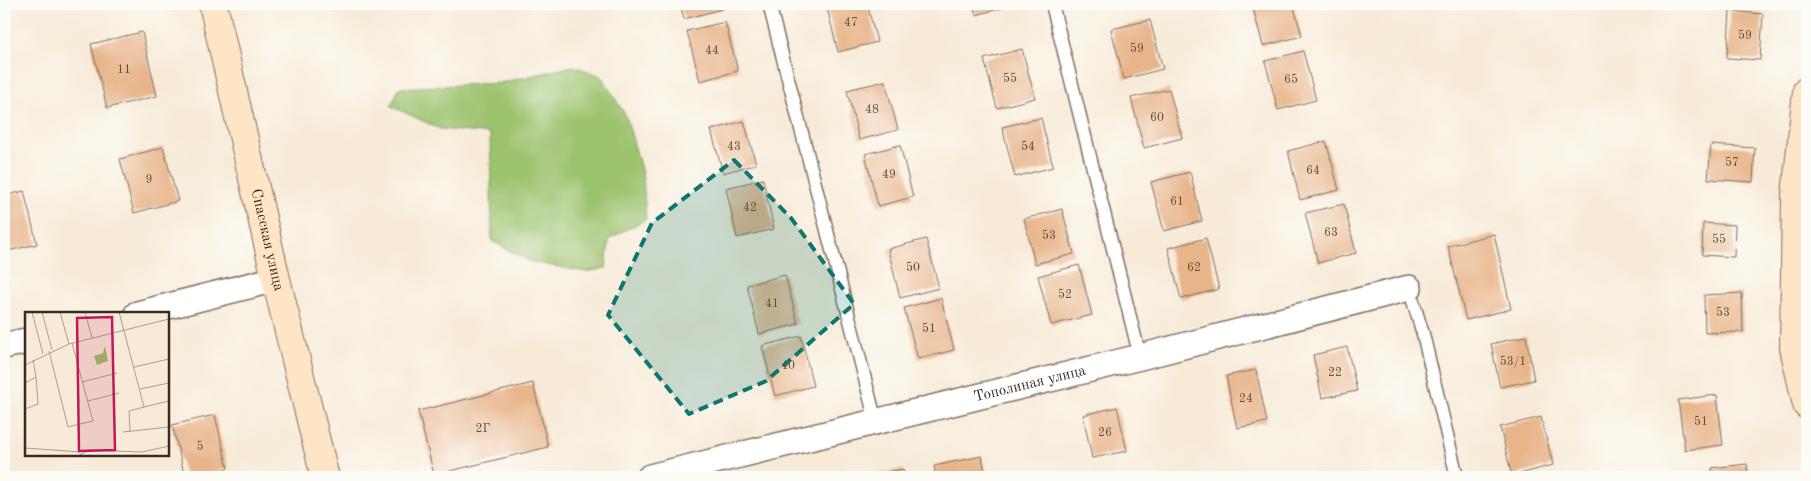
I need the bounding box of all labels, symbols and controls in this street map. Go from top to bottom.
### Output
house number: 47 [844,17,858,29]
house number: 59 [1738,29,1752,42]
house number: 59 [1130,42,1144,55]
house number: 44 [705,45,719,57]
house number: 11 [117,64,131,76]
house number: 55 [1003,72,1017,85]
house number: 65 [1284,73,1298,86]
house number: 48 [865,104,879,116]
house number: 60 [1150,112,1164,124]
house number: 54 [1021,140,1035,153]
house number: 43 [727,141,741,153]
house number: 57 [1725,156,1739,169]
house number: 64 [1306,165,1320,177]
house number: 49 [882,169,896,181]
house number: 9 [146,174,152,186]
street label: Спасская улица [248,187,286,293]
house number: 61 [1170,196,1184,208]
house number: 42 [743,202,757,214]
house number: 63 [1324,227,1338,239]
house number: 53 [1042,229,1056,242]
house number: 55 [1712,233,1726,246]
house number: 50 [906,261,920,274]
house number: 62 [1187,262,1201,274]
house number: 52 [1058,288,1072,301]
house number: 41 [765,298,779,310]
house number: 53 [1716,306,1730,319]
inset map [25,312,169,456]
house number: 51 [922,322,936,335]
house number: 53/1 [1500,355,1526,368]
house number: 40 [781,360,795,372]
street label: Тополиная улица [972,363,1088,405]
house number: 22 [1328,367,1342,379]
house number: 24 [1239,393,1253,405]
house number: 51 [1694,415,1708,428]
house number: 2Г [476,423,491,435]
house number: 26 [1098,427,1112,439]
house number: 5 [197,440,204,453]

